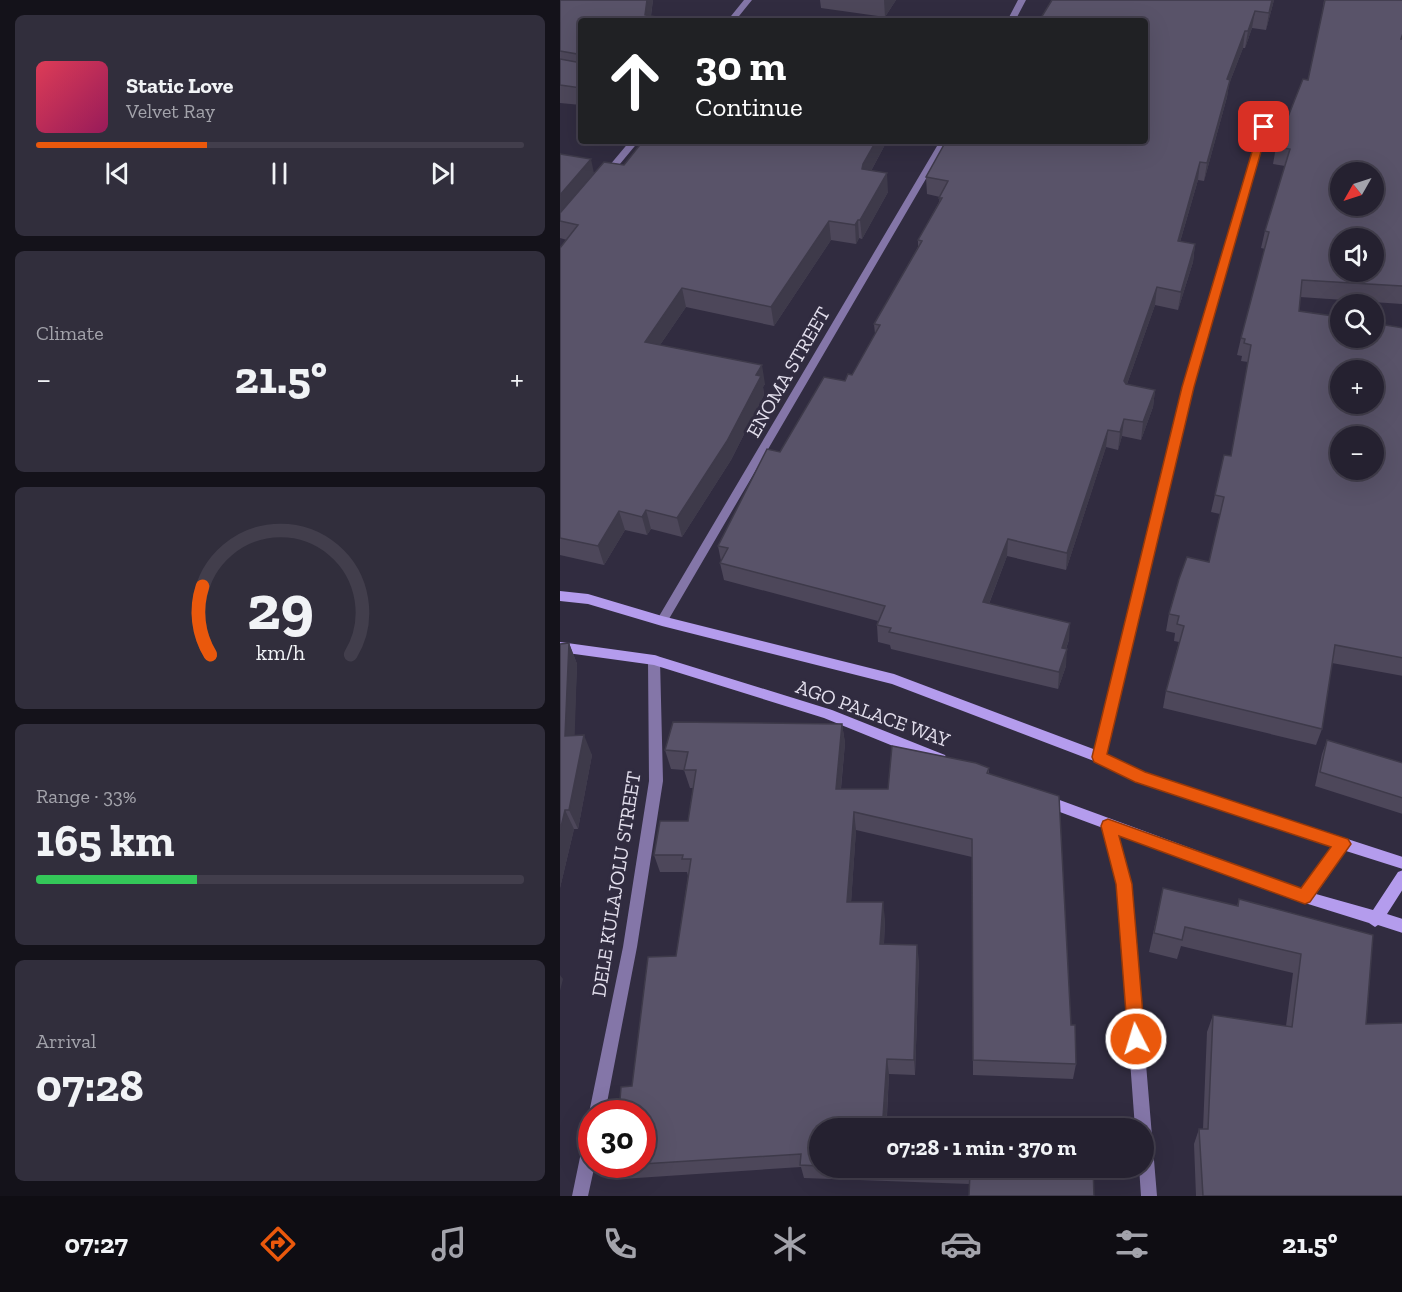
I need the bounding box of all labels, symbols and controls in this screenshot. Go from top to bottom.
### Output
text: 30 m [695,40,786,91]
icon: ahead [596,42,674,120]
text: Static Love [126,72,233,99]
text: Continue [695,91,803,123]
text: Velvet Ray [126,99,215,123]
pin [1238,101,1289,152]
icon: arrive [1247,110,1280,143]
icon: previous [101,157,134,190]
icon: pause [263,157,296,190]
icon: next [426,157,459,190]
north arrow [1330,162,1384,216]
map controls [1330,162,1384,480]
button: sound [1330,228,1384,282]
button: search [1330,294,1384,348]
street label: ENOMA STREET [741,303,835,441]
text: Climate [36,321,104,345]
text: 21.5° [235,351,327,405]
text: − [36,359,51,398]
text: + [510,359,524,398]
button: + [1330,360,1384,414]
button: − [1330,426,1384,480]
text: 29 [247,570,313,645]
text: km/h [256,640,304,665]
street label: AGO PALACE WAY [793,674,954,752]
street label: DELE KULAJOLU STREET [586,770,646,998]
text: Range · 33% [36,784,137,808]
text: 165 km [36,814,175,868]
position arrow [1104,1007,1168,1071]
text: Arrival [36,1029,96,1053]
text: 07:28 [36,1059,144,1113]
speed limit sign: 30 [578,1100,656,1178]
text: 07:28 · 1 min · 370 m [887,1134,1076,1161]
icon: directions [257,1223,299,1265]
icon: music [428,1223,470,1265]
icon: phone [599,1223,641,1265]
icon: climate [769,1223,811,1265]
icon: car [940,1223,982,1265]
icon: filters [1111,1223,1153,1265]
text: 07:27 [64,1228,128,1260]
text: 21.5° [1282,1228,1338,1260]

